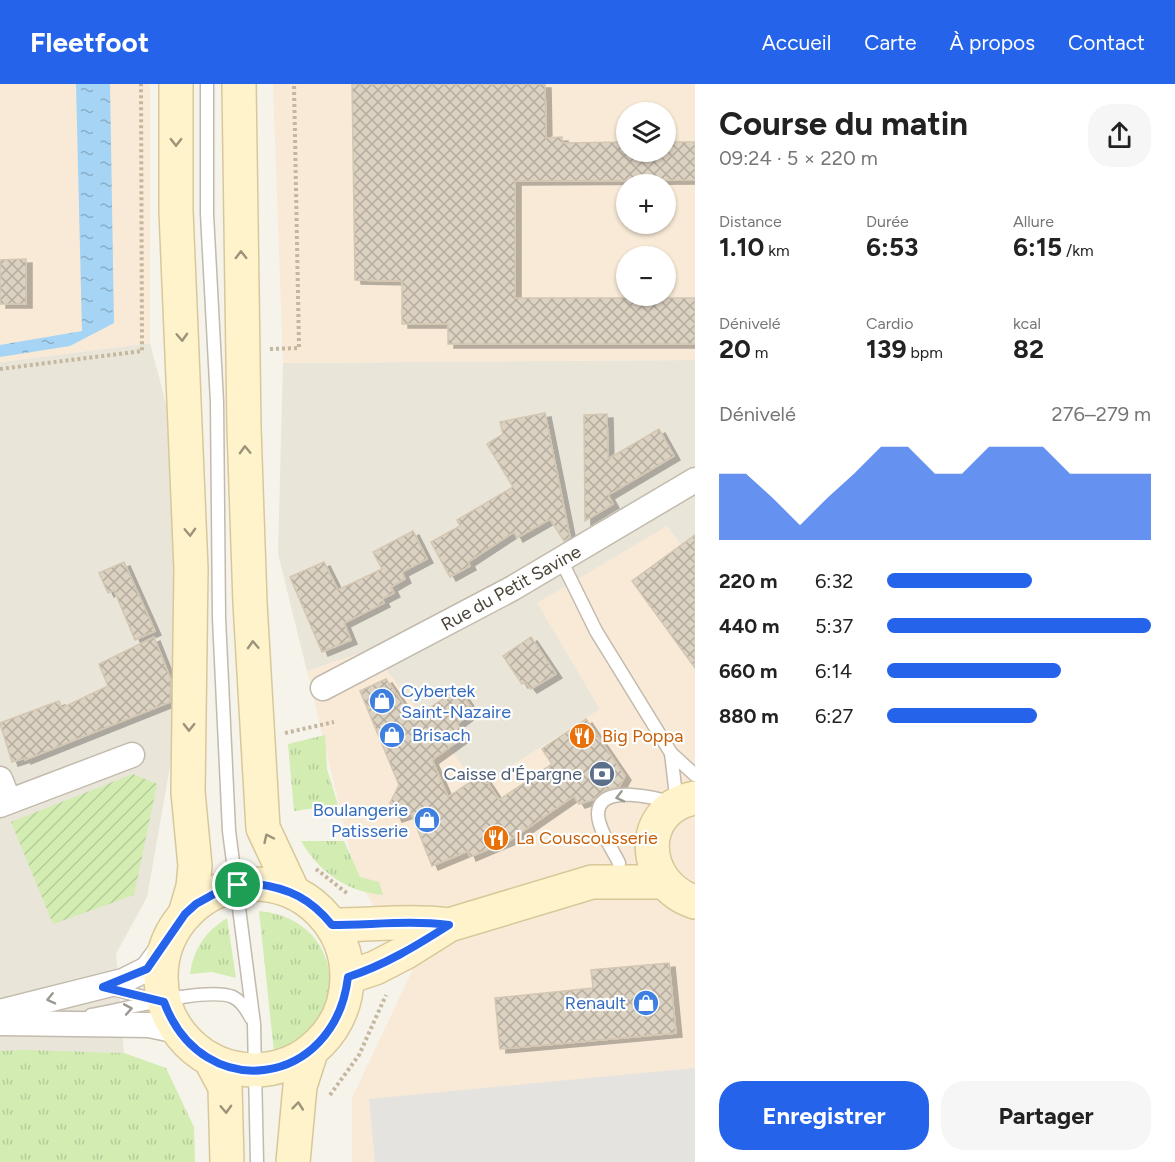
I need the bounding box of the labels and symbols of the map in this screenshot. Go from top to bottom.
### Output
one-way arrow [170,138,182,147]
one-way arrow [235,251,247,260]
one-way arrow [176,333,189,342]
one-way arrow [239,445,251,454]
one-way arrow [183,528,196,537]
street label: Rue du Petit Savine [437,540,585,636]
one-way arrow [246,640,259,649]
place label: Cybertek Saint-Nazaire [401,680,511,723]
shop icon: Cybertek Saint-Nazaire [367,686,397,716]
shop icon: Brisach [377,720,407,750]
restaurant icon: Big Poppa [567,721,597,751]
one-way arrow [183,723,195,732]
place label: Brisach [412,724,471,746]
place label: Big Poppa [602,725,683,747]
bank icon: Caisse d'Épargne [587,759,617,789]
place label: Caisse d'Épargne [443,763,582,785]
one-way arrow [616,789,626,802]
place label: Boulangerie Patisserie [313,799,408,842]
shop icon: Boulangerie Patisserie [412,805,442,835]
restaurant icon: La Couscousserie [481,823,511,853]
place label: La Couscousserie [516,827,658,849]
one-way arrow [264,834,276,845]
pin [212,859,263,910]
shop icon: Renault [631,988,661,1018]
one-way arrow [46,992,56,1005]
place label: Renault [565,992,626,1014]
one-way arrow [123,1003,133,1016]
one-way arrow [291,1101,304,1111]
one-way arrow [219,1104,232,1113]

